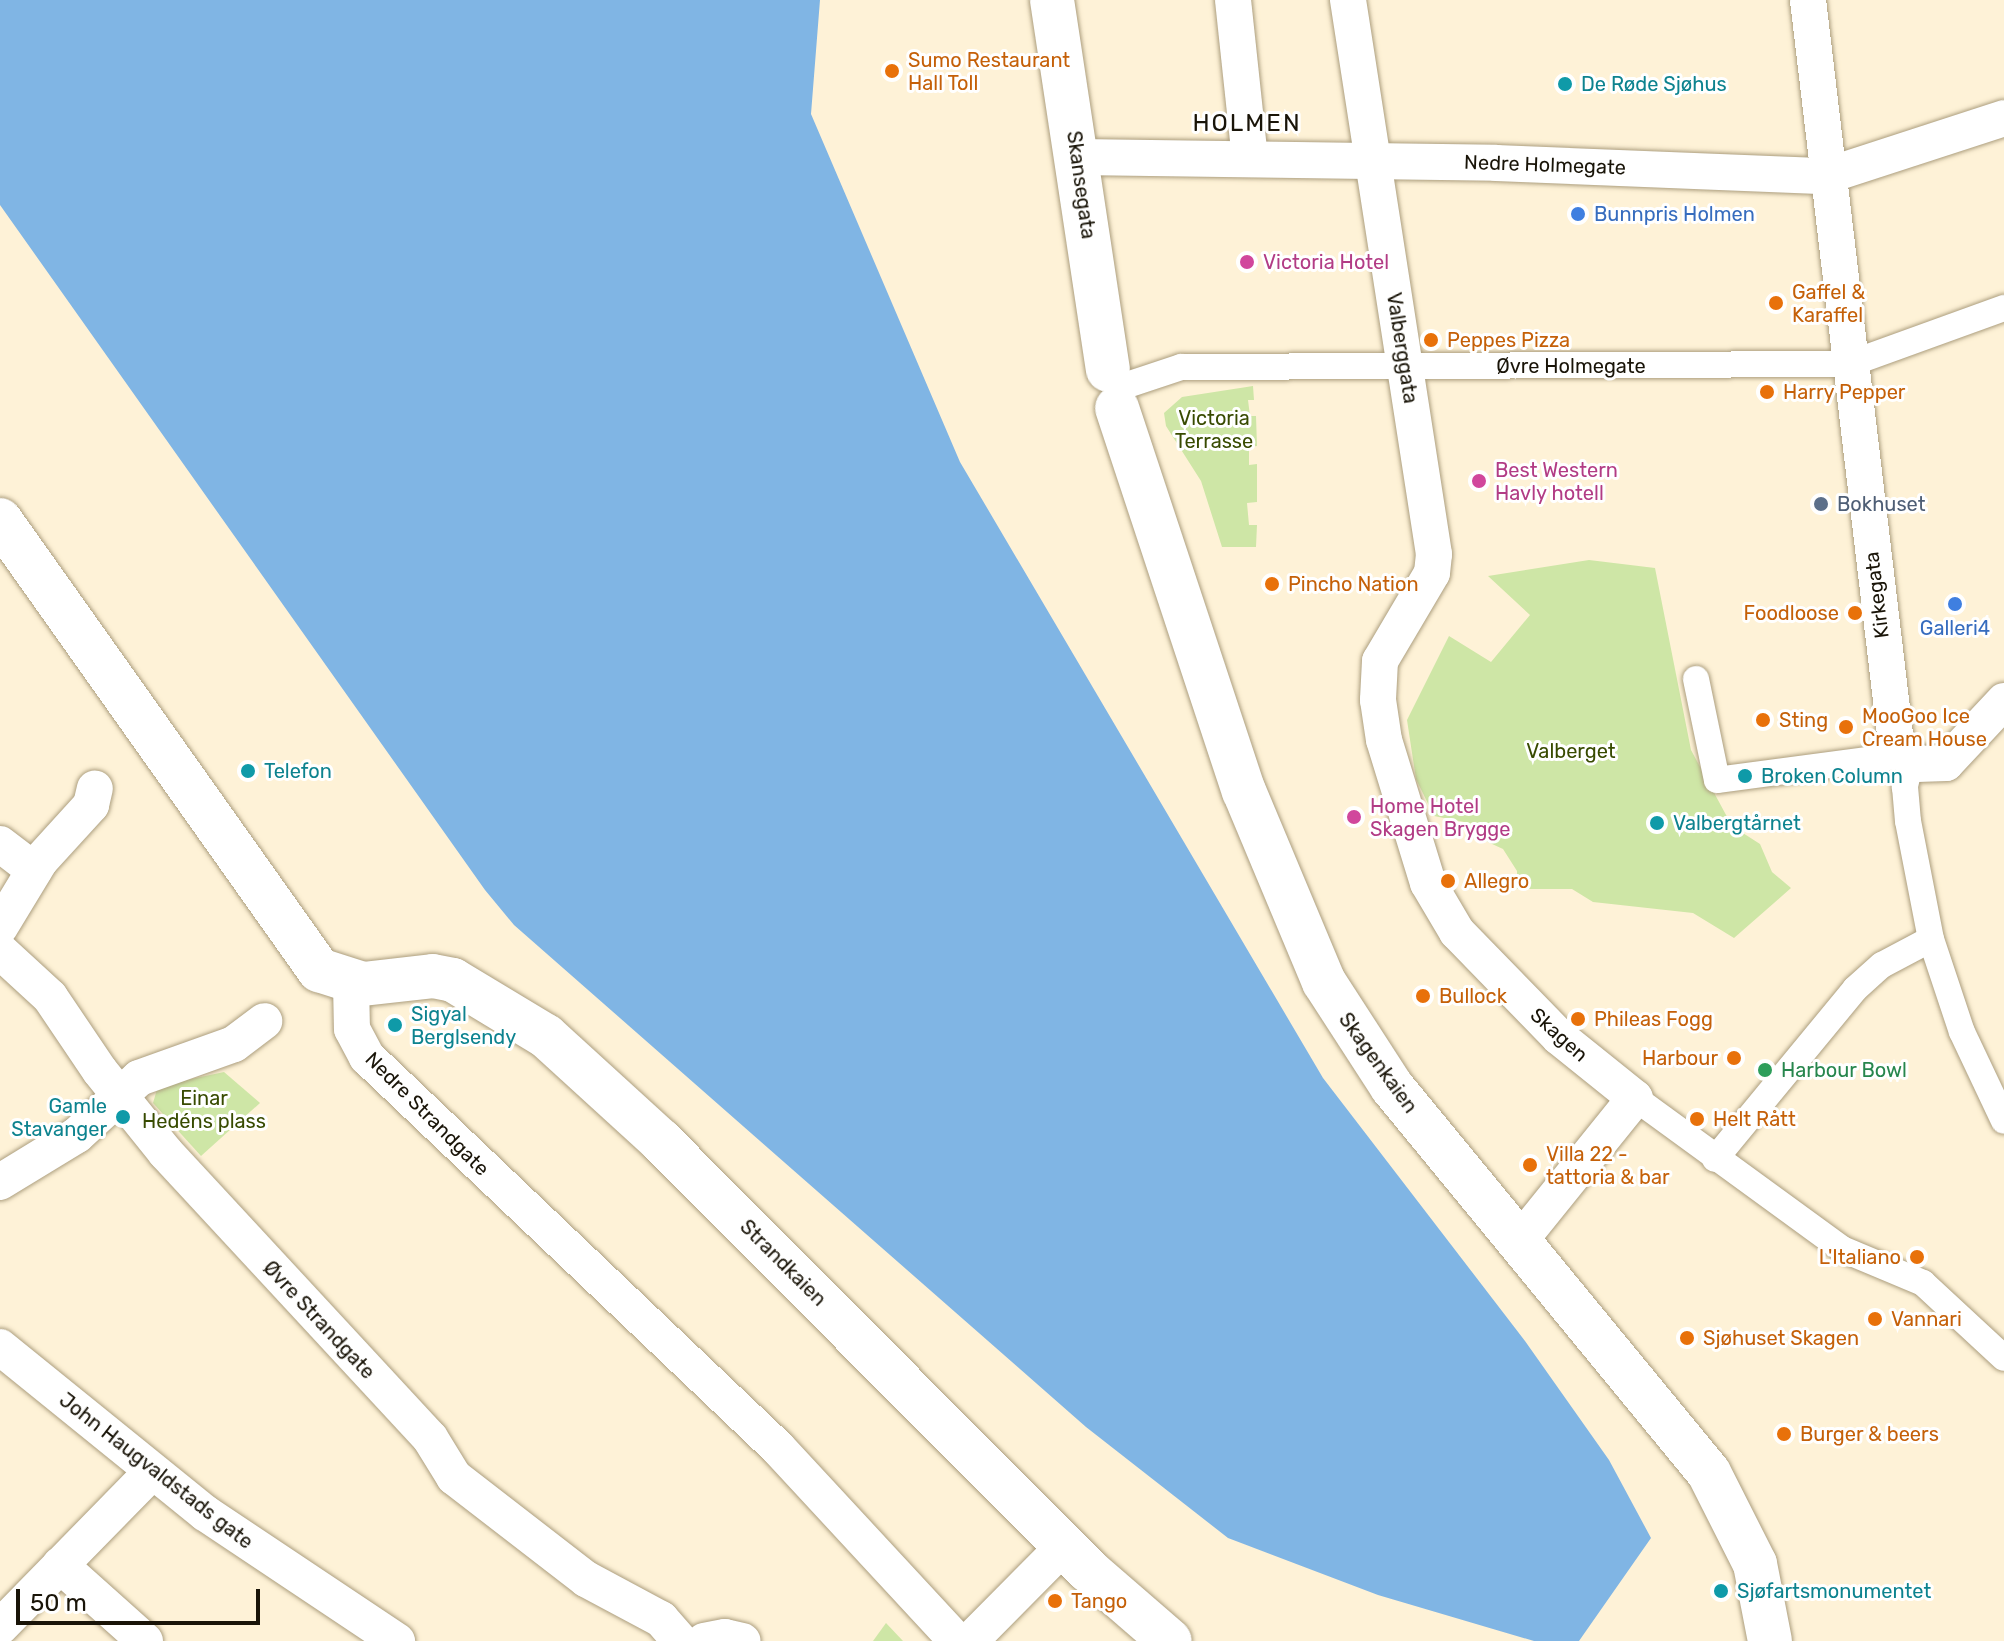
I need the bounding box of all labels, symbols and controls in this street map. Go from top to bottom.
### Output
place label: Sumo Restaurant Hall Toll [908,48,1070,95]
marker: Sumo Restaurant Hall Toll [883,62,901,80]
place label: De Røde Sjøhus [1581,72,1727,96]
marker: De Røde Sjøhus [1556,75,1574,93]
district label: HOLMEN [1192,110,1302,138]
street label: Skansegata [1062,129,1100,241]
street label: Nedre Holmegate [1464,150,1626,180]
place label: Bunnpris Holmen [1594,202,1755,226]
marker: Bunnpris Holmen [1569,205,1587,223]
place label: Victoria Hotel [1263,250,1389,274]
marker: Victoria Hotel [1238,253,1256,271]
place label: Gaffel & Karaffel [1792,280,1865,327]
street label: Valberggata [1381,291,1423,405]
marker: Gaffel & Karaffel [1767,294,1785,312]
place label: Peppes Pizza [1447,328,1570,352]
marker: Peppes Pizza [1422,331,1440,349]
street label: Øvre Holmegate [1496,354,1646,378]
place label: Harry Pepper [1783,380,1906,404]
marker: Harry Pepper [1758,383,1776,401]
park label: Victoria Terrasse [1175,406,1253,453]
place label: Best Western Havly hotell [1495,458,1618,505]
marker: Best Western Havly hotell [1470,472,1488,490]
place label: Bokhuset [1837,492,1926,516]
marker: Bokhuset [1812,495,1830,513]
street label: Kirkegata [1860,550,1894,640]
place label: Pincho Nation [1288,572,1419,596]
marker: Pincho Nation [1263,575,1281,593]
marker: Galleri4 [1946,595,1964,613]
place label: Foodloose [1743,601,1839,625]
marker: Foodloose [1846,604,1864,622]
place label: Galleri4 [1920,616,1990,640]
place label: MooGoo Ice Cream House [1862,704,1987,751]
place label: Sting [1779,708,1828,732]
marker: Sting [1754,711,1772,729]
marker: MooGoo Ice Cream House [1837,718,1855,736]
park label: Valberget [1526,739,1616,763]
place label: Telefon [264,759,332,783]
marker: Telefon [239,762,257,780]
place label: Broken Column [1761,764,1903,788]
marker: Broken Column [1736,767,1754,785]
place label: Home Hotel Skagen Brygge [1370,794,1510,841]
marker: Home Hotel Skagen Brygge [1345,808,1363,826]
place label: Valbergtårnet [1673,811,1801,835]
marker: Valbergtårnet [1648,814,1666,832]
place label: Allegro [1464,869,1529,893]
marker: Allegro [1439,872,1457,890]
place label: Bullock [1439,984,1507,1008]
marker: Bullock [1414,987,1432,1005]
place label: Sigyal Berglsendy [411,1002,516,1049]
street label: Skagen [1525,1003,1593,1067]
place label: Phileas Fogg [1594,1007,1713,1031]
street label: Skagenkaien [1334,1008,1422,1118]
marker: Phileas Fogg [1569,1010,1587,1028]
marker: Sigyal Berglsendy [386,1016,404,1034]
place label: Harbour [1642,1046,1718,1070]
street label: Nedre Strandgate [360,1047,494,1181]
marker: Harbour [1725,1049,1743,1067]
place label: Harbour Bowl [1781,1058,1907,1082]
marker: Harbour Bowl [1756,1061,1774,1079]
park label: Einar Hedéns plass [142,1086,266,1133]
place label: Gamle Stavanger [11,1094,107,1141]
place label: Helt Rått [1713,1107,1796,1131]
marker: Gamle Stavanger [114,1108,132,1126]
marker: Helt Rått [1688,1110,1706,1128]
place label: Villa 22 - tattoria & bar [1546,1142,1670,1189]
marker: Villa 22 - tattoria & bar [1521,1156,1539,1174]
street label: Strandkaien [735,1215,831,1311]
place label: L'Italiano [1819,1245,1901,1269]
marker: L'Italiano [1908,1248,1926,1266]
street label: Øvre Strandgate [258,1256,380,1384]
place label: Vannari [1891,1307,1962,1331]
marker: Vannari [1866,1310,1884,1328]
place label: Sjøhuset Skagen [1703,1326,1859,1350]
marker: Sjøhuset Skagen [1678,1329,1696,1347]
street label: John Haugvaldstads gate [54,1388,258,1554]
place label: Burger & beers [1800,1422,1939,1446]
marker: Burger & beers [1775,1425,1793,1443]
scale bar [20,1573,264,1623]
place label: Sjøfartsmonumentet [1737,1579,1931,1603]
marker: Sjøfartsmonumentet [1712,1582,1730,1600]
text: 50 m [30,1589,87,1617]
place label: Tango [1071,1589,1127,1613]
marker: Tango [1046,1592,1064,1610]

